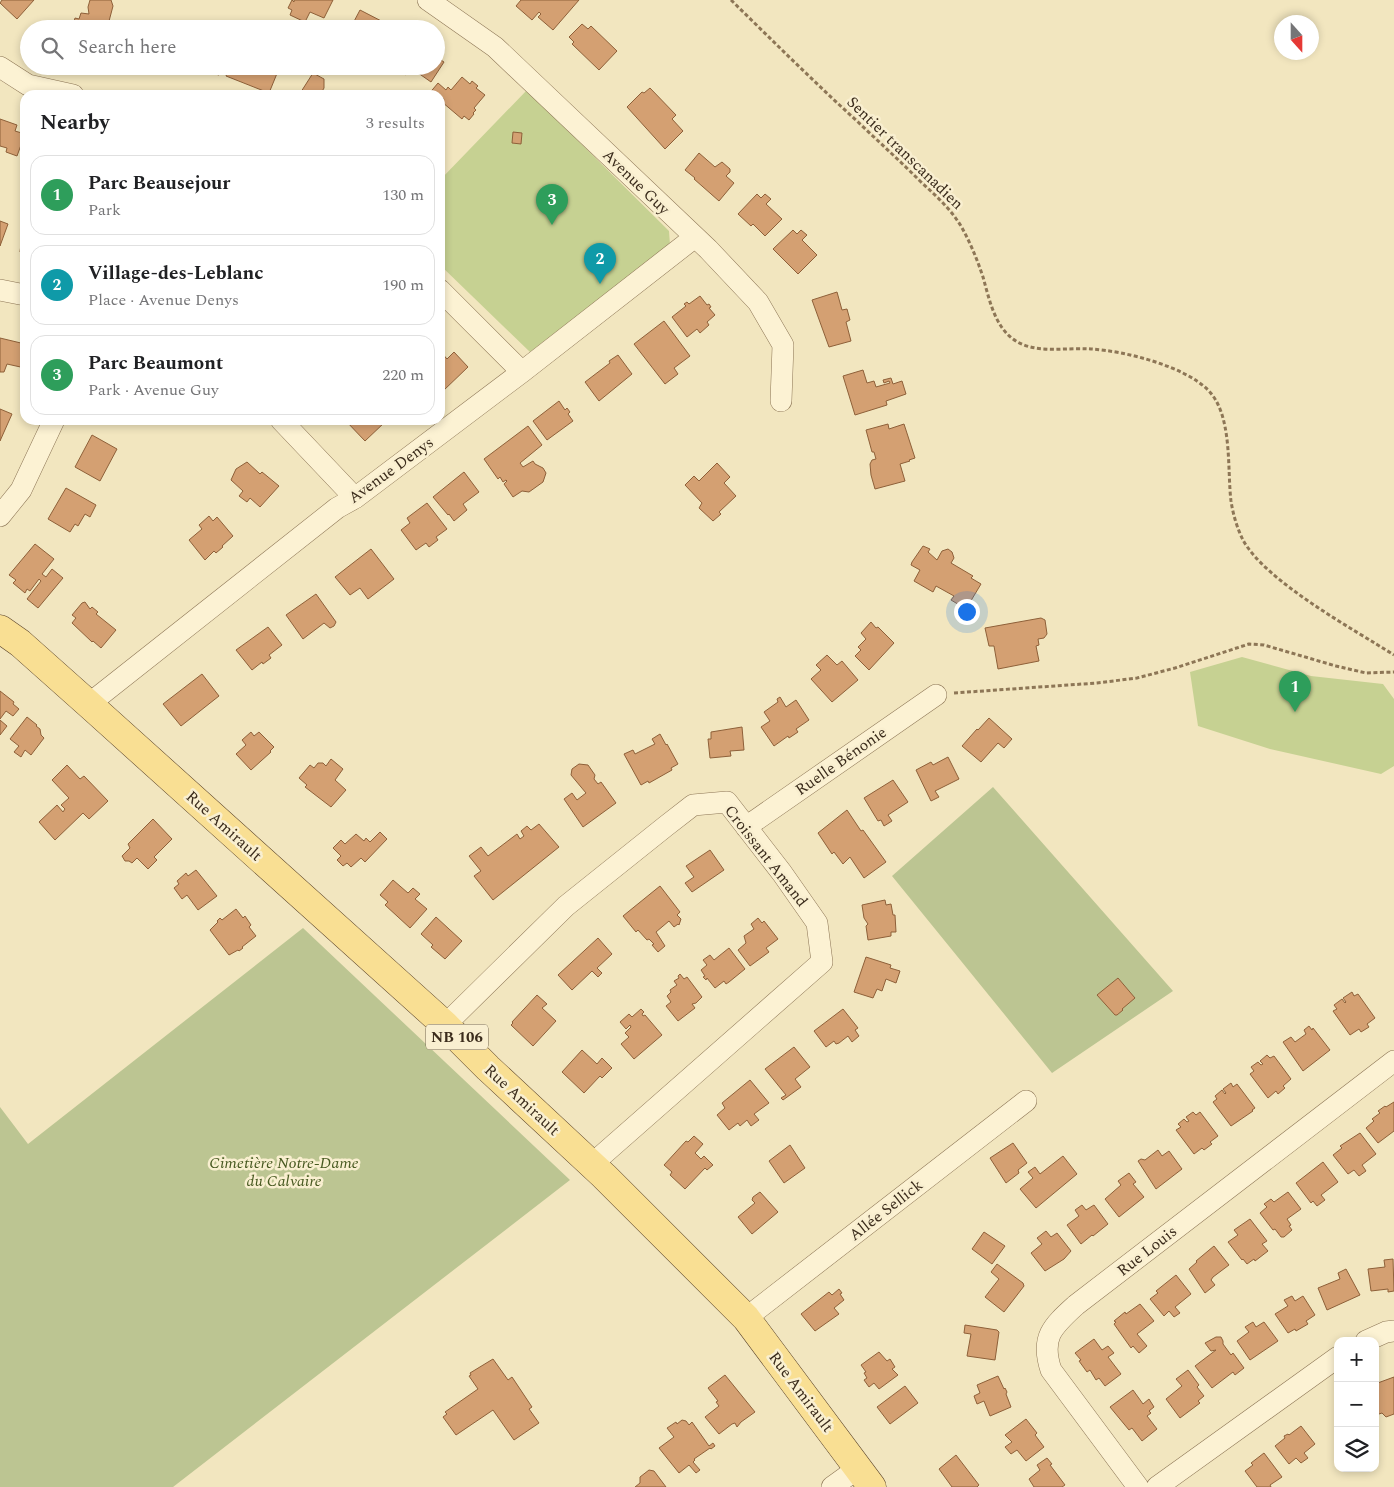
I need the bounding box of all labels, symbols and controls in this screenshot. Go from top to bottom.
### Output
north arrow [1274,15,1319,60]
search box [20,20,445,75]
text: Search here [78,33,177,62]
icon: search [38,34,66,62]
street label: Sentier transcanadien [841,91,969,215]
text: Nearby [40,107,110,139]
text: 3 results [366,111,425,135]
street label: Avenue Guy [597,144,676,221]
text: Parc Beausejour [88,169,230,198]
text: 1 [53,183,61,207]
text: 130 m [382,183,424,207]
pin: 3 [536,184,568,225]
text: Park [88,198,121,222]
pin: 2 [584,243,616,284]
text: Village-des-Leblanc [88,259,263,288]
text: 2 [53,273,61,297]
text: 190 m [382,273,424,297]
text: Place · Avenue Denys [88,288,239,312]
text: Parc Beaumont [88,349,223,378]
text: 3 [53,363,61,387]
text: 220 m [382,363,424,387]
text: Park · Avenue Guy [88,378,219,402]
street label: Avenue Denys [343,431,439,509]
your location [954,599,980,625]
pin: 1 [1279,671,1311,712]
street label: Ruelle Bénonie [790,721,892,801]
street label: Rue Amirault [180,785,268,867]
street label: Croissant Amand [718,800,814,912]
road number: NB 106 [426,1024,488,1050]
street label: Rue Amirault [479,1059,565,1142]
park label: Cimetière Notre-Dame du Calvaire [209,1151,359,1193]
street label: Allée Sellick [844,1173,928,1247]
street label: Rue Louis [1112,1220,1182,1282]
map controls [1334,1337,1379,1472]
button: + [1334,1337,1379,1382]
street label: Rue Amirault [763,1347,840,1438]
button: − [1334,1382,1379,1427]
button: layers [1334,1427,1379,1472]

